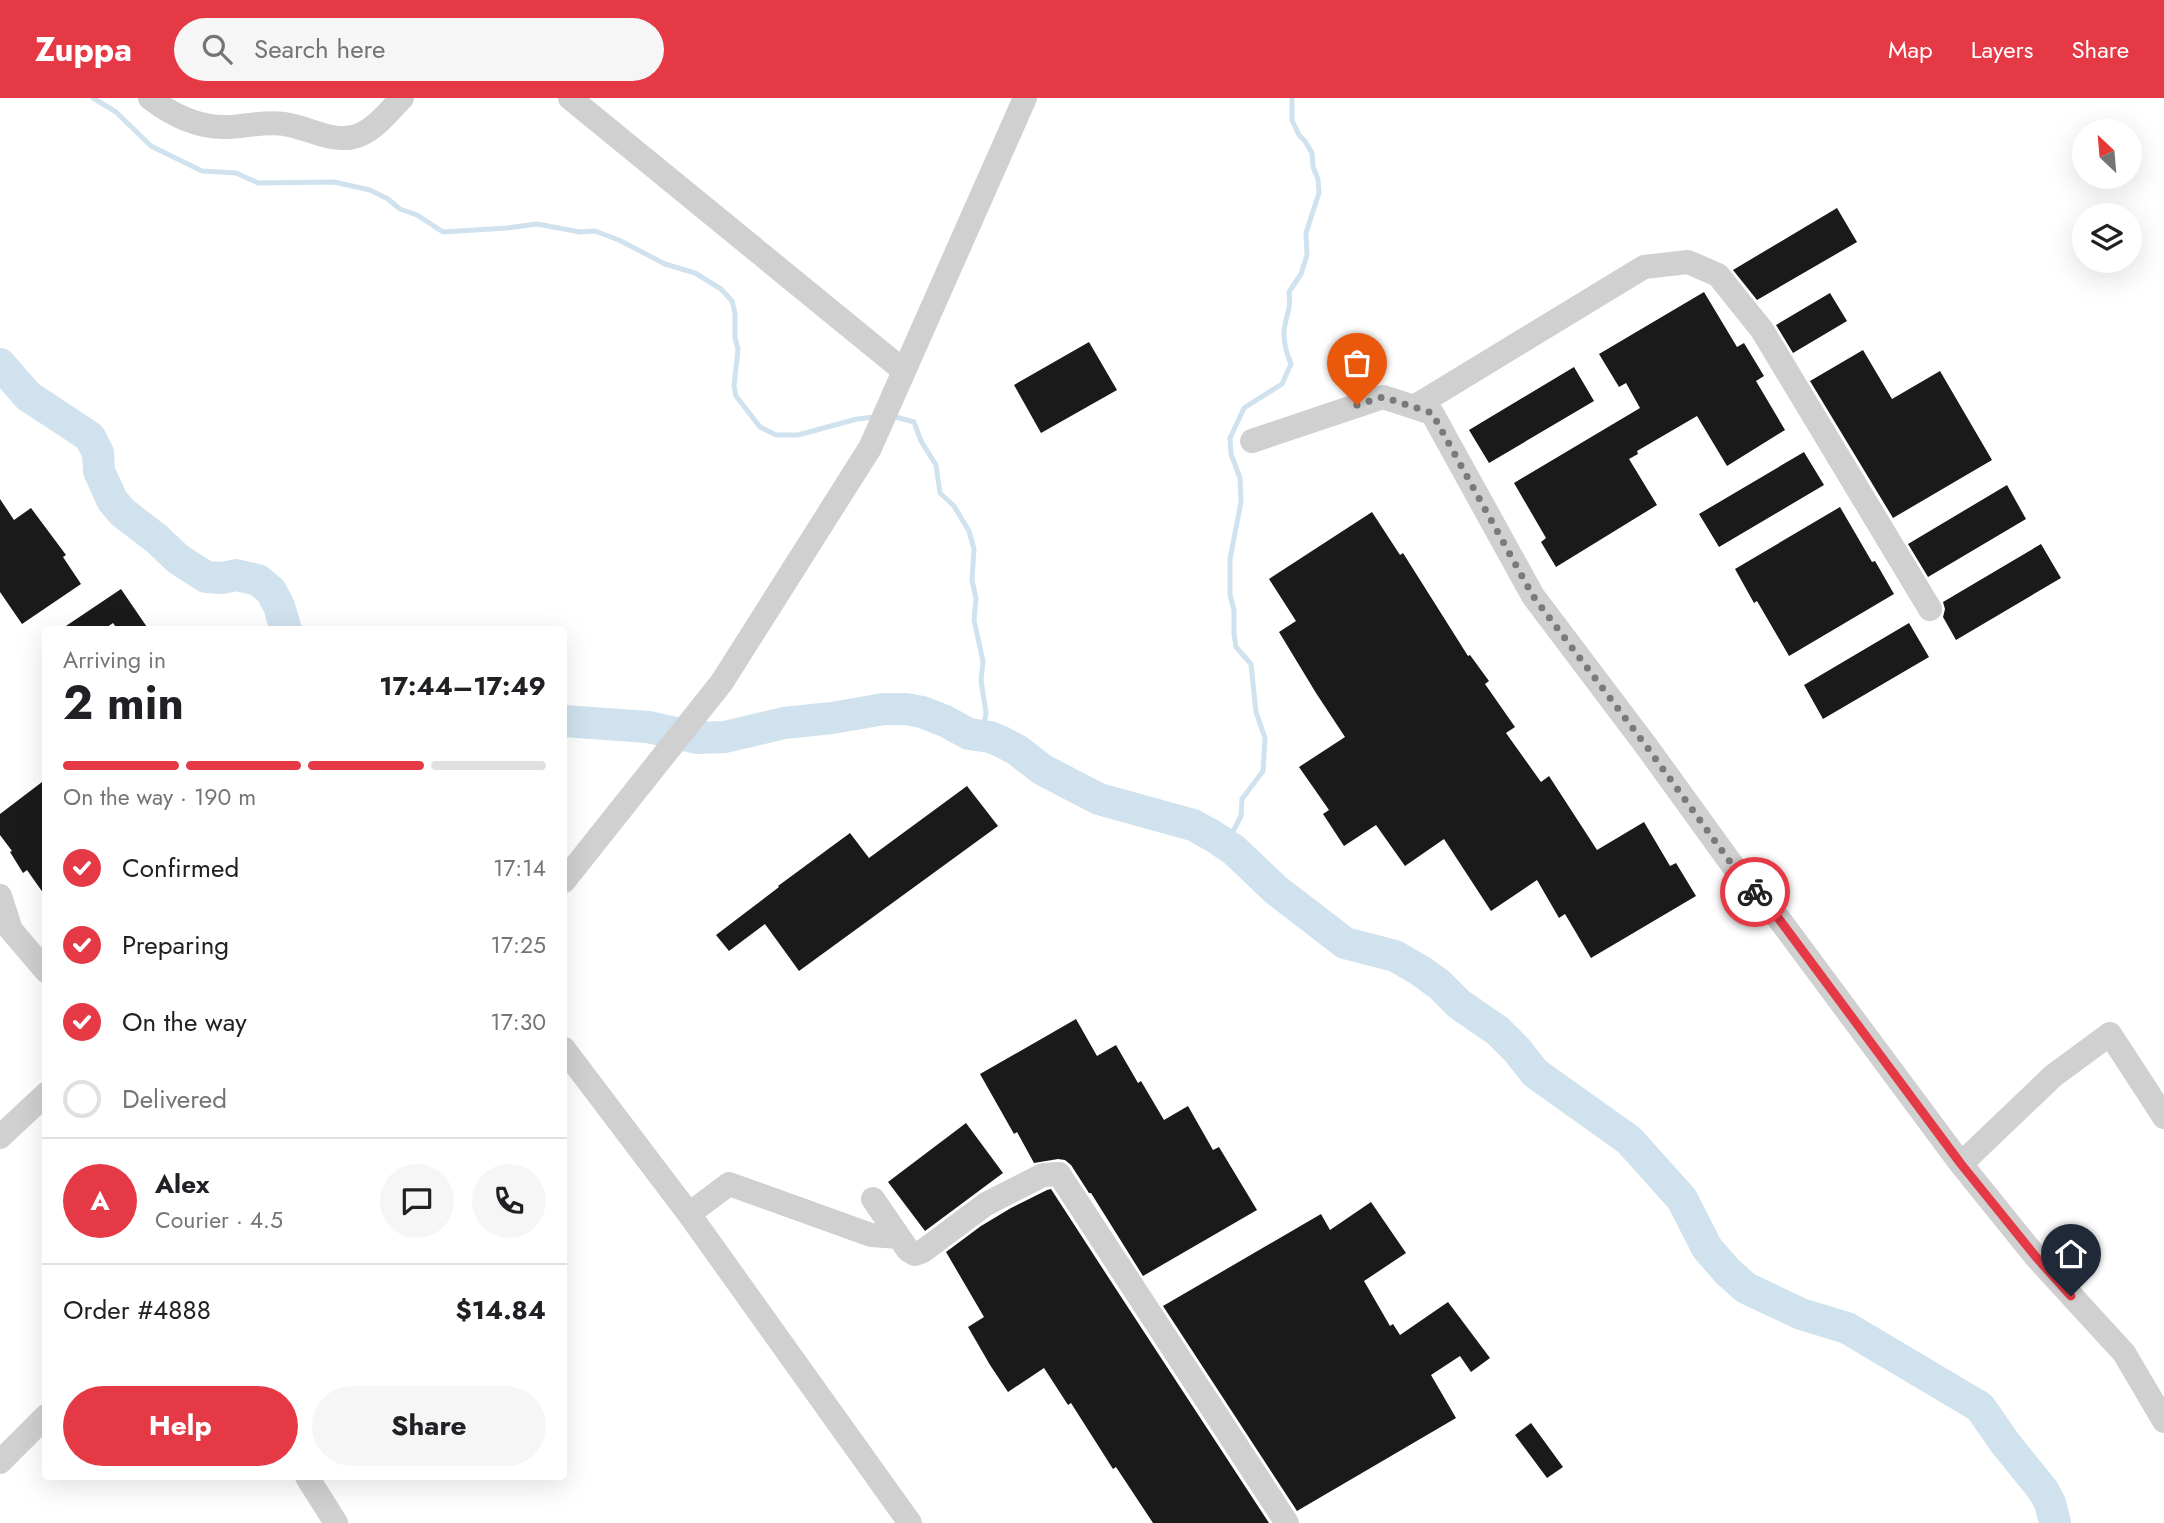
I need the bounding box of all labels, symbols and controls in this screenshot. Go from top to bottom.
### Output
search box [174,18,664,81]
text: Zuppa [35,26,132,73]
icon: search [198,30,236,68]
text: Search here [254,30,385,68]
text: Map [1888,32,1933,67]
text: Layers [1971,32,2033,67]
text: Share [2071,32,2129,67]
north arrow [2072,119,2142,189]
map controls [2072,119,2142,273]
button: layers [2072,203,2142,273]
pin [1327,333,1387,405]
icon: bag [1338,344,1376,382]
text: Arriving in [63,643,166,677]
text: 17:44–17:49 [379,667,546,705]
text: 2 min [63,670,184,736]
text: On the way · 190 m [63,780,256,814]
icon: check [63,849,101,887]
text: Confirmed [122,849,239,887]
text: 17:14 [493,851,546,885]
courier [1720,857,1790,927]
icon: bike [1736,873,1774,911]
icon: check [63,926,101,964]
text: Preparing [122,926,229,964]
text: 17:25 [491,928,546,962]
icon: check [63,1003,101,1041]
text: On the way [122,1003,247,1041]
text: 17:30 [490,1005,546,1039]
text: Delivered [122,1080,227,1118]
button: chat [380,1164,454,1238]
button: phone [472,1164,546,1238]
text: Alex [155,1165,209,1203]
text: A [90,1182,110,1220]
text: Courier · 4.5 [155,1203,283,1237]
pin [2041,1224,2101,1296]
icon: home [2052,1235,2090,1273]
text: Order #4888 [63,1291,211,1329]
text: $14.84 [456,1291,546,1329]
button: Help [63,1386,298,1466]
button: Share [312,1386,546,1466]

